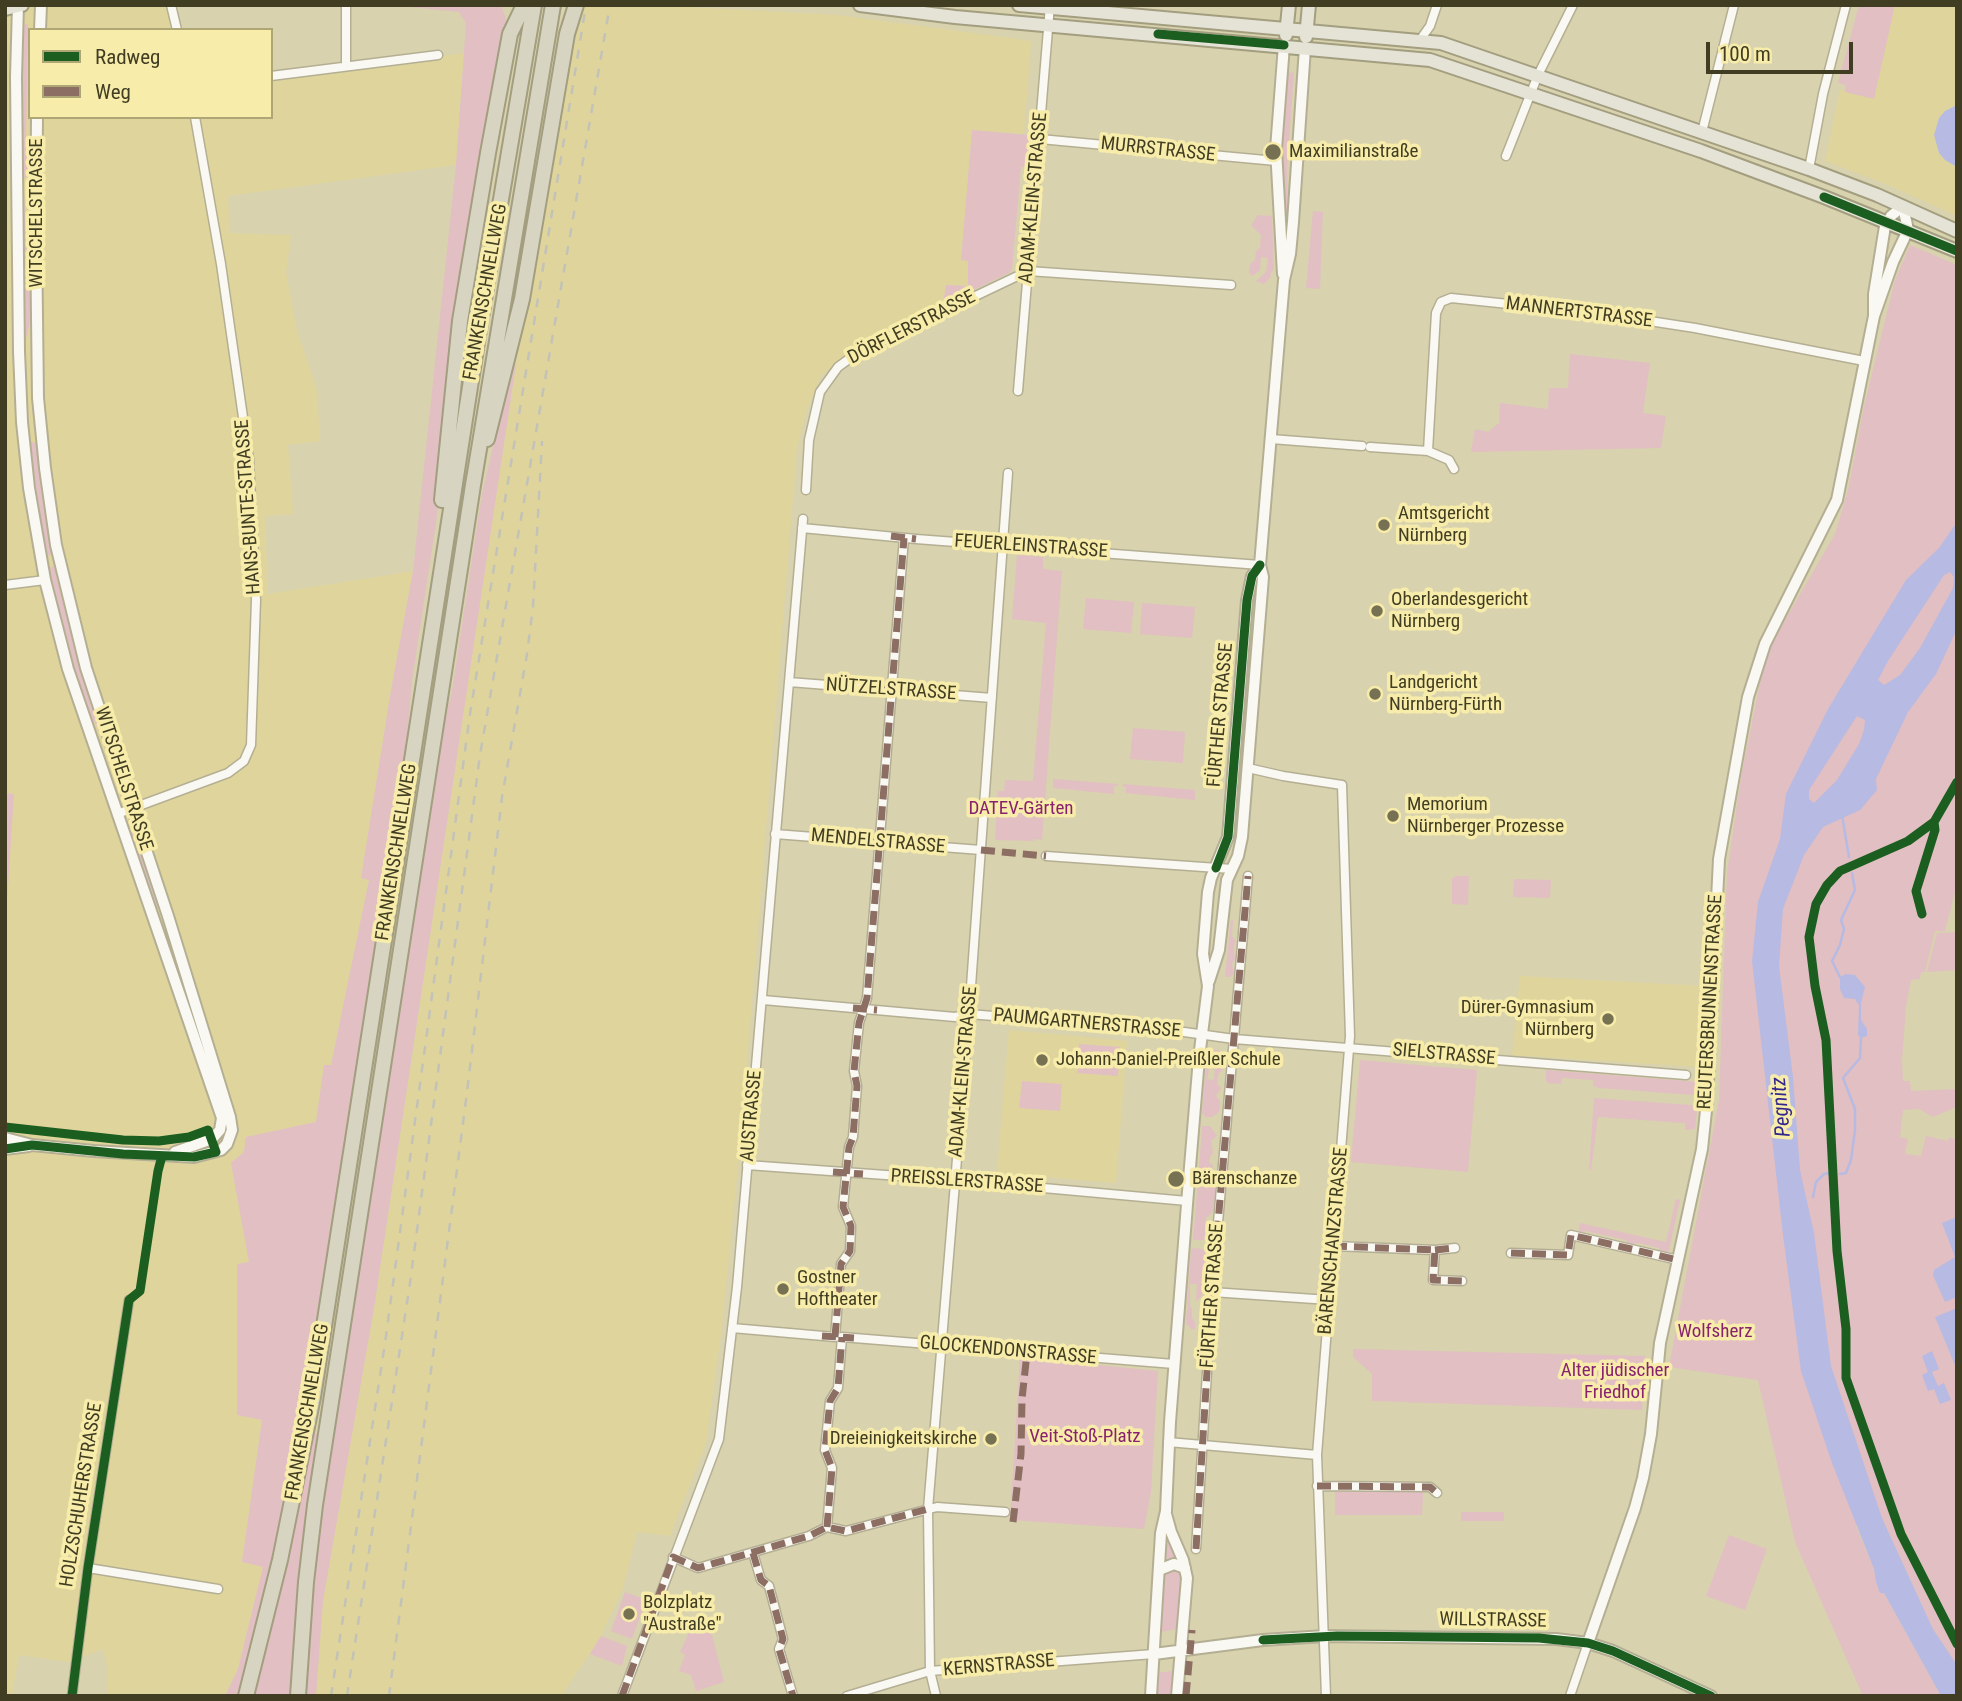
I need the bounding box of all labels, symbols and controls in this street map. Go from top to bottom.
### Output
legend [28,28,273,119]
scale bar [1710,28,1857,72]
text: 100 m [1719,42,1771,66]
text: Radweg [95,45,160,69]
text: Weg [95,80,131,104]
street label: ADAM-KLEIN-STRASSE [1015,112,1053,284]
street label: MURRSTRASSE [1100,133,1216,167]
street label: WITSCHELSTRASSE [26,138,48,288]
place label: Maximilianstraße [1289,141,1418,163]
marker: Maximilianstraße [1263,142,1283,162]
street label: FRANKENSCHNELLWEG [459,202,513,382]
street label: DÖRFLERSTRASSE [844,286,980,370]
street label: MANNERTSTRASSE [1504,293,1654,333]
street label: HANS-BUNTE-STRASSE [231,419,267,595]
place label: Amtsgericht Nürnberg [1398,503,1490,547]
marker: Amtsgericht Nürnberg [1376,517,1392,533]
street label: FEUERLEINSTRASSE [954,530,1108,564]
place label: Oberlandesgericht Nürnberg [1391,589,1528,633]
marker: Oberlandesgericht Nürnberg [1369,603,1385,619]
street label: FÜRTHER STRASSE [1203,642,1239,788]
place label: Landgericht Nürnberg-Fürth [1389,672,1502,716]
street label: NÜTZELSTRASSE [825,674,957,706]
marker: Landgericht Nürnberg-Fürth [1367,686,1383,702]
street label: WITSCHELSTRASSE [89,704,157,854]
street label: FRANKENSCHNELLWEG [372,762,422,942]
place label: Memorium Nürnberger Prozesse [1407,794,1564,838]
park label: DATEV-Gärten [968,798,1074,820]
marker: Memorium Nürnberger Prozesse [1385,808,1401,824]
street label: MENDELSTRASSE [810,825,946,859]
street label: REUTERSBRUNNENSTRASSE [1694,894,1728,1110]
street label: ADAM-KLEIN-STRASSE [945,986,983,1158]
place label: Dürer-Gymnasium Nürnberg [1461,997,1594,1041]
street label: PAUMGARTNERSTRASSE [993,1004,1181,1044]
marker: Dürer-Gymnasium Nürnberg [1600,1011,1616,1027]
street label: SIELSTRASSE [1392,1039,1496,1071]
place label: Johann-Daniel-Preißler Schule [1056,1049,1281,1071]
marker: Johann-Daniel-Preißler Schule [1034,1052,1050,1068]
street label: AUSTRASSE [737,1069,767,1163]
water label: Pegnitz [1767,1076,1797,1138]
street label: BÄRENSCHANZSTRASSE [1314,1146,1354,1336]
street label: PREISSLERSTRASSE [890,1165,1044,1199]
place label: Bärenschanze [1192,1168,1297,1190]
marker: Bärenschanze [1166,1169,1186,1189]
street label: FÜRTHER STRASSE [1197,1223,1229,1369]
place label: Gostner Hoftheater [797,1267,877,1311]
marker: Gostner Hoftheater [775,1281,791,1297]
park label: Wolfsherz [1678,1321,1752,1343]
street label: FRANKENSCHNELLWEG [281,1322,335,1502]
street label: GLOCKENDONSTRASSE [919,1332,1097,1370]
park label: Alter jüdischer Friedhof [1561,1360,1669,1404]
street label: HOLZSCHUHERSTRASSE [56,1401,108,1589]
park label: Veit-Stoß-Platz [1029,1426,1141,1448]
place label: Dreieinigkeitskirche [830,1428,977,1450]
marker: Dreieinigkeitskirche [983,1431,999,1447]
place label: Bolzplatz "Austraße" [643,1592,722,1636]
marker: Bolzplatz "Austraße" [621,1606,637,1622]
street label: WILLSTRASSE [1439,1609,1547,1633]
street label: KERNSTRASSE [942,1650,1056,1682]

